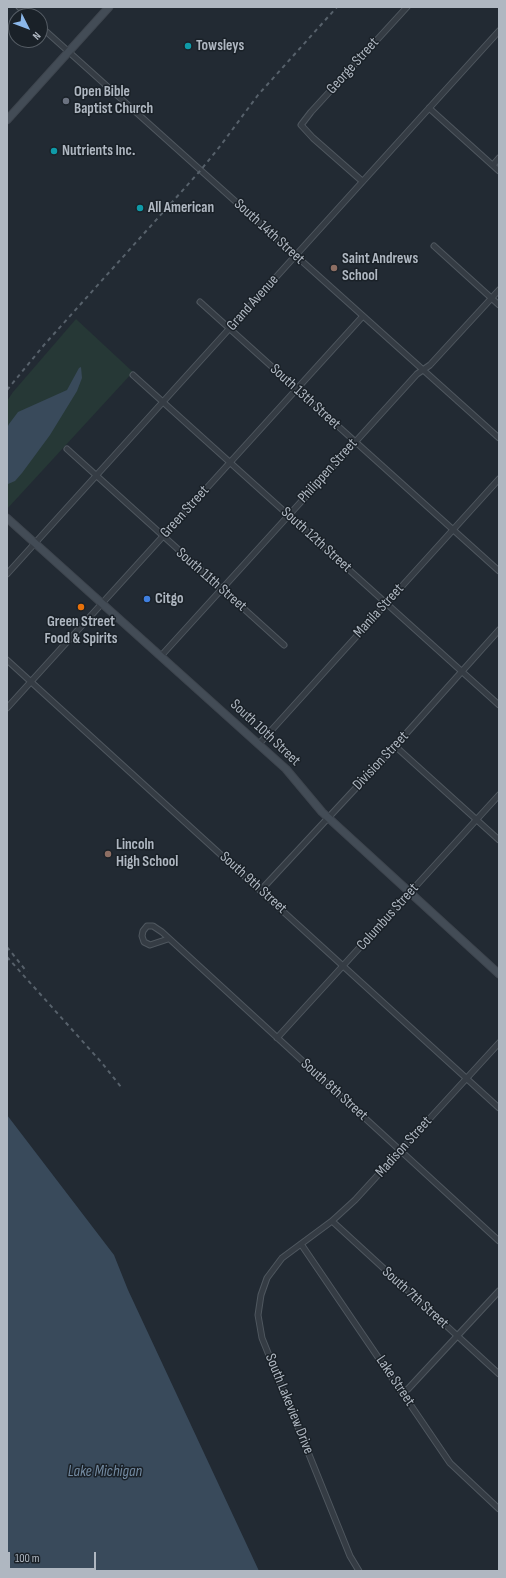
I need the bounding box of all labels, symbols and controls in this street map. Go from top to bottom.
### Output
north arrow [8,8,48,48]
text: N [30,29,43,42]
street label: George Street [323,34,383,98]
place label: Towsleys [196,37,244,55]
marker: Towsleys [183,41,193,51]
place label: Open Bible Baptist Church [74,83,153,118]
marker: Open Bible Baptist Church [61,96,71,106]
place label: Nutrients Inc. [62,142,135,160]
marker: Nutrients Inc. [49,146,59,156]
street label: South 14th Street [230,196,308,268]
place label: All American [148,199,214,217]
marker: All American [135,203,145,213]
place label: Saint Andrews School [342,250,418,285]
marker: Saint Andrews School [329,263,339,273]
street label: Grand Avenue [223,271,283,335]
street label: South 13th Street [266,361,344,433]
street label: Philippen Street [294,435,362,507]
street label: Green Street [157,482,213,542]
street label: South 12th Street [277,504,355,576]
street label: South 11th Street [172,544,250,616]
street label: Manila Street [350,580,408,642]
place label: Citgo [155,590,183,608]
marker: Citgo [142,594,152,604]
marker: Green Street Food & Spirits [76,602,86,612]
place label: Green Street Food & Spirits [45,613,117,648]
street label: South 10th Street [226,696,304,770]
street label: Division Street [349,728,413,794]
place label: Lincoln High School [116,836,178,871]
street label: South 9th Street [216,848,290,918]
marker: Lincoln High School [103,849,113,859]
street label: Columbus Street [353,880,423,954]
street label: South 8th Street [297,1055,371,1125]
street label: Madison Street [372,1113,436,1181]
street label: South 7th Street [378,1263,452,1333]
street label: South Lakeview Drive [261,1351,317,1457]
street label: Lake Street [372,1352,418,1410]
water label: Lake Michigan [68,1462,142,1482]
scale bar [10,1544,98,1570]
text: 100 m [15,1551,40,1566]

